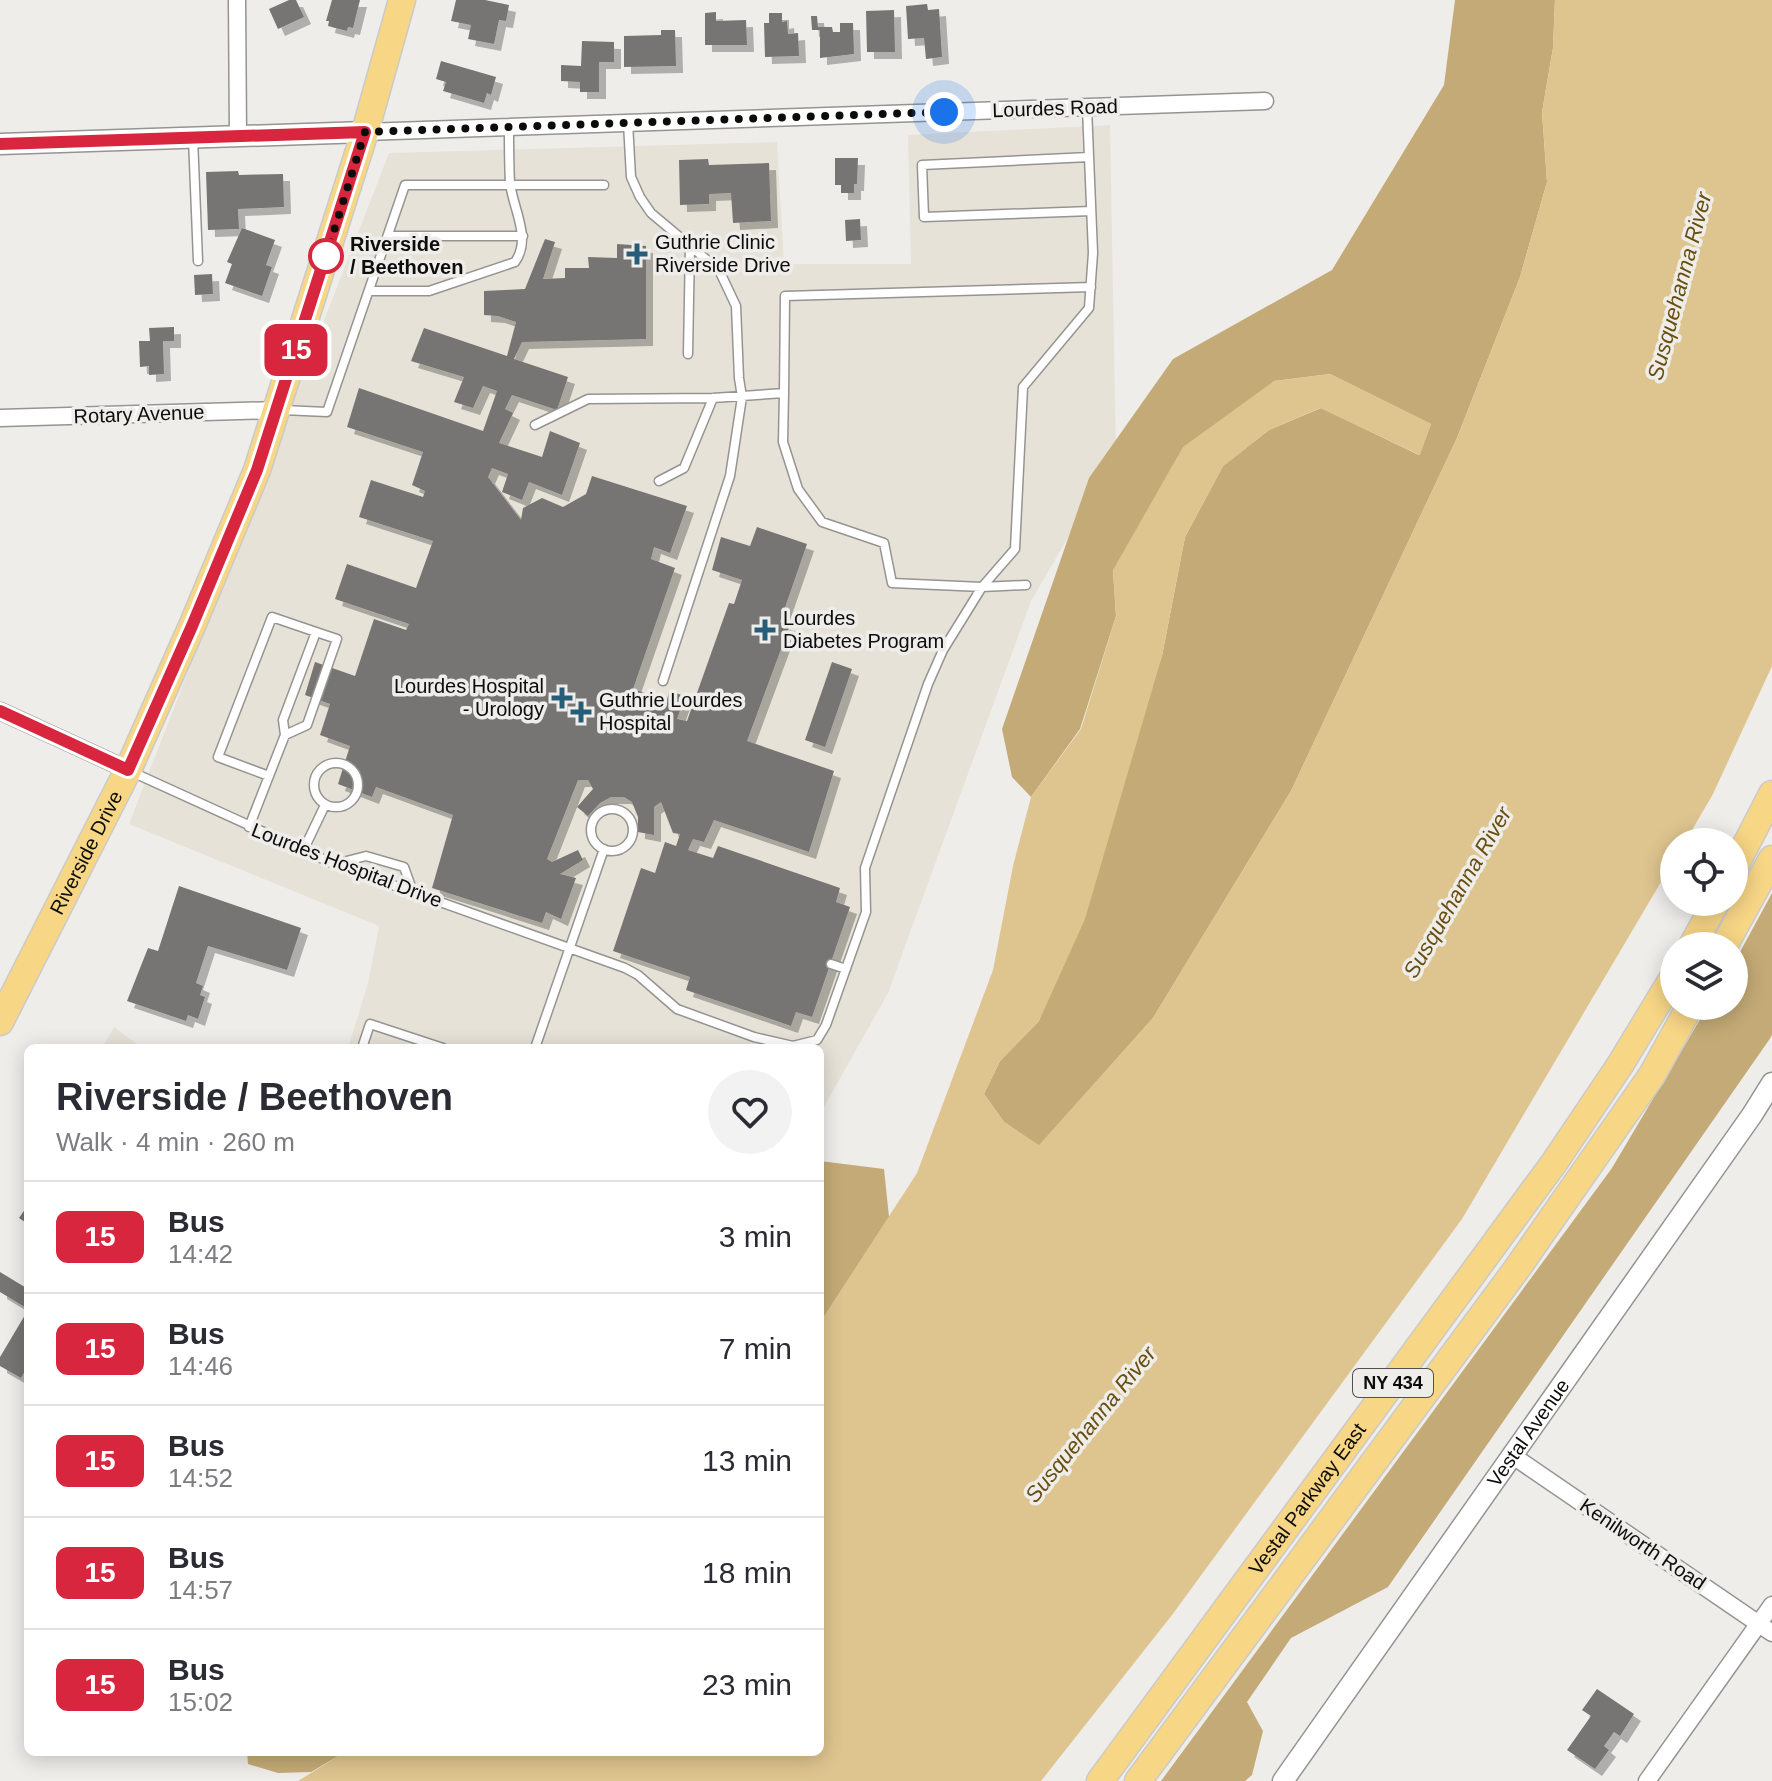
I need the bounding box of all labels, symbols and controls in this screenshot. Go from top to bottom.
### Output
your location [924,92,964,132]
street label: Lourdes Road [992,95,1118,121]
water label: Susquehanna River [1642,188,1717,383]
place label: Guthrie Clinic Riverside Drive [655,231,791,276]
place label: Riverside / Beethoven [350,233,463,278]
marker: Riverside / Beethoven [309,239,343,273]
marker: Guthrie Clinic Riverside Drive [626,243,648,265]
line badge: 15 [260,324,332,376]
text: 15 [280,334,312,365]
street label: Rotary Avenue [73,401,205,427]
place label: Lourdes Diabetes Program [783,607,944,652]
marker: Lourdes Diabetes Program [754,619,776,641]
place label: Lourdes Hospital - Urology [394,675,544,720]
marker: Lourdes Hospital - Urology [551,687,573,709]
place label: Guthrie Lourdes Hospital [599,689,742,734]
marker: Guthrie Lourdes Hospital [570,701,592,723]
street label: Riverside Drive [46,787,127,918]
water label: Susquehanna River [1398,801,1517,982]
street label: Lourdes Hospital Drive [249,818,445,912]
map controls [1660,828,1748,1020]
button: locate [1660,828,1748,916]
button: layers [1660,932,1748,1020]
button: heart [708,1070,792,1154]
text: Riverside / Beethoven [56,1076,453,1118]
text: Walk · 4 min · 260 m [56,1127,295,1157]
text: Bus [168,1205,225,1238]
text: 3 min [719,1220,792,1253]
text: 15 [84,1221,116,1252]
text: 14:42 [168,1239,233,1269]
text: Bus [168,1317,225,1350]
text: 7 min [719,1332,792,1365]
text: 15 [84,1333,116,1364]
water label: Susquehanna River [1020,1340,1162,1507]
text: 14:46 [168,1351,233,1381]
road number: NY 434 [1353,1369,1433,1397]
street label: Vestal Avenue [1483,1375,1574,1491]
street label: Vestal Parkway East [1244,1419,1370,1579]
text: Bus [168,1429,225,1462]
text: 13 min [702,1444,792,1477]
text: 15 [84,1445,116,1476]
text: 14:52 [168,1463,233,1493]
street label: Kenilworth Road [1576,1494,1710,1594]
text: Bus [168,1541,225,1574]
text: 18 min [702,1556,792,1589]
text: 15 [84,1557,116,1588]
text: 14:57 [168,1575,233,1605]
text: Bus [168,1653,225,1686]
text: 23 min [702,1668,792,1701]
text: 15 [84,1669,116,1700]
text: 15:02 [168,1687,233,1717]

